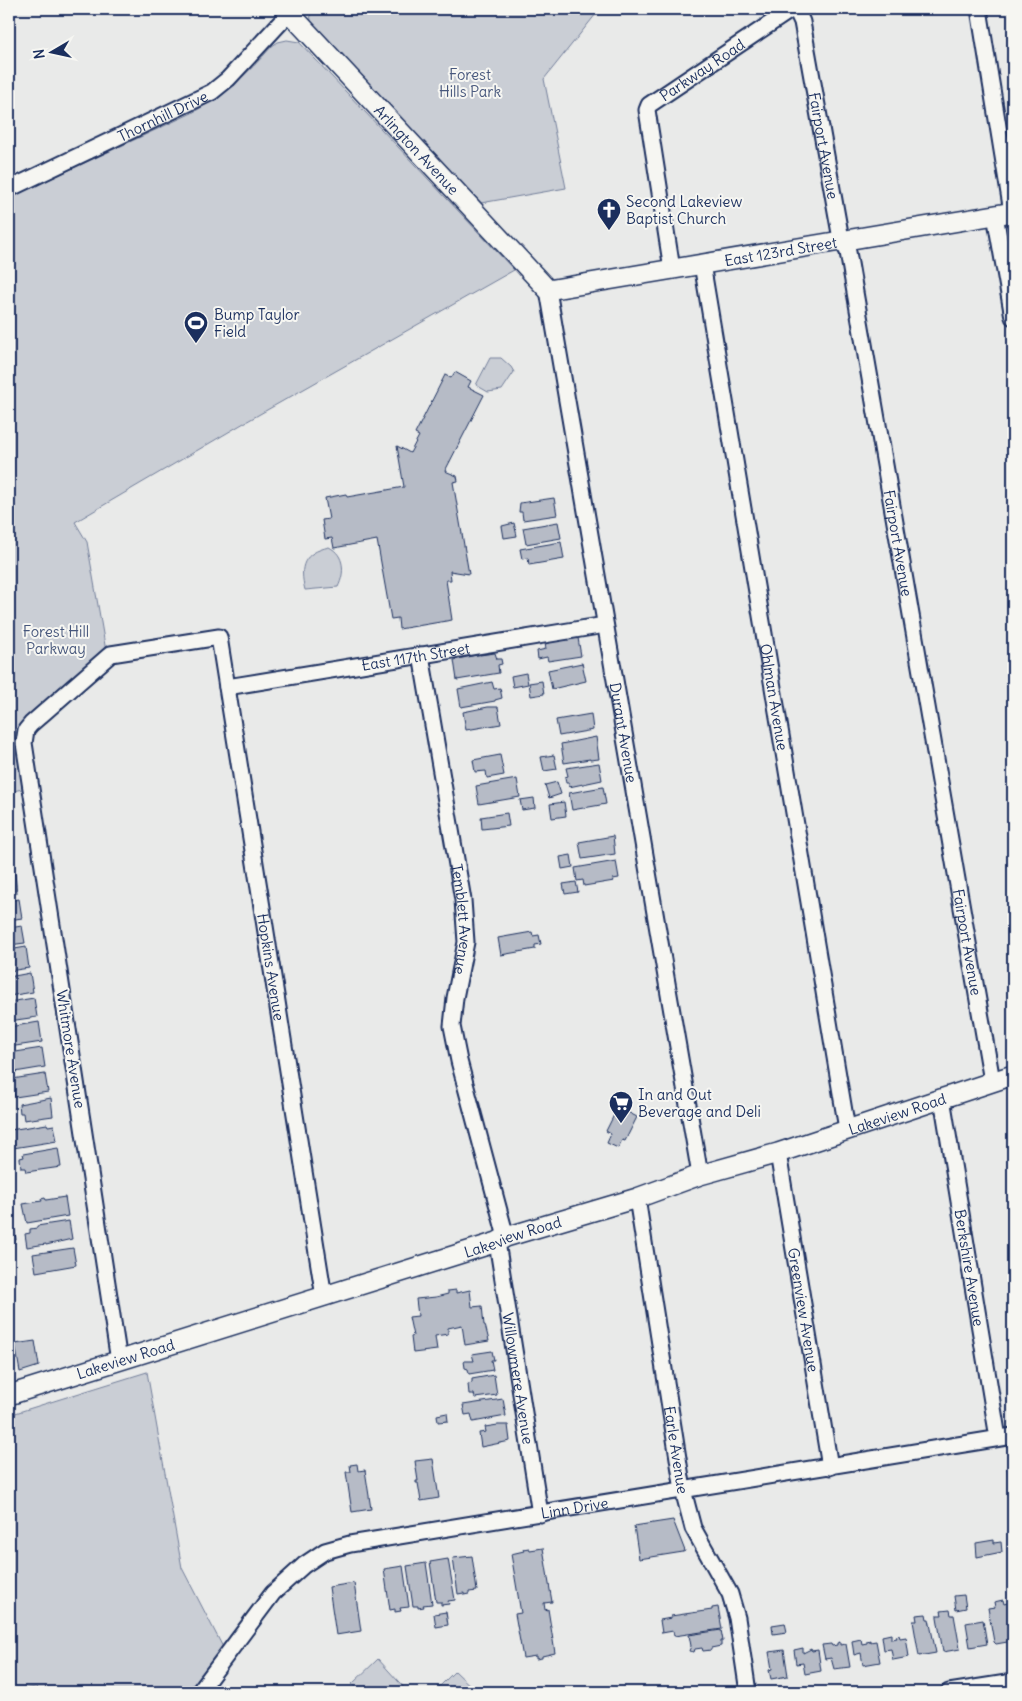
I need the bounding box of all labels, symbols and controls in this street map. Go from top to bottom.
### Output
north arrow [28,28,78,78]
street label: Parkway Road [656,34,748,105]
text: N [30,48,49,60]
park label: Forest Hills Park [439,65,501,101]
street label: Thornhill Drive [114,86,211,145]
street label: Fairport Avenue [805,91,843,201]
street label: Arlington Avenue [371,101,463,198]
place label: Second Lakeview Baptist Church [626,192,742,228]
church icon: Second Lakeview Baptist Church [596,197,622,231]
street label: East 123rd Street [723,232,838,270]
place label: Bump Taylor Field [214,305,300,341]
sports icon: Bump Taylor Field [183,310,209,344]
street label: Fairport Avenue [880,488,917,598]
park label: Forest Hill Parkway [23,622,89,658]
street label: East 117th Street [360,638,471,674]
street label: Ohlman Avenue [756,642,793,752]
street label: Durant Avenue [606,681,642,784]
street label: Temblett Avenue [447,862,475,976]
street label: Fairport Avenue [949,887,986,997]
street label: Hopkins Avenue [254,912,289,1022]
street label: Whitmore Avenue [52,988,90,1110]
place label: In and Out Beverage and Deli [638,1085,761,1121]
street label: Lakeview Road [846,1088,948,1138]
supermarket icon: In and Out Beverage and Deli [608,1090,634,1124]
street label: Berkshire Avenue [951,1208,989,1328]
street label: Lakeview Road [462,1212,564,1261]
street label: Greenview Avenue [784,1246,824,1373]
street label: Willowmere Avenue [499,1311,538,1445]
street label: Lakeview Road [74,1334,177,1383]
street label: Earle Avenue [660,1405,693,1495]
street label: Linn Drive [539,1493,610,1522]

